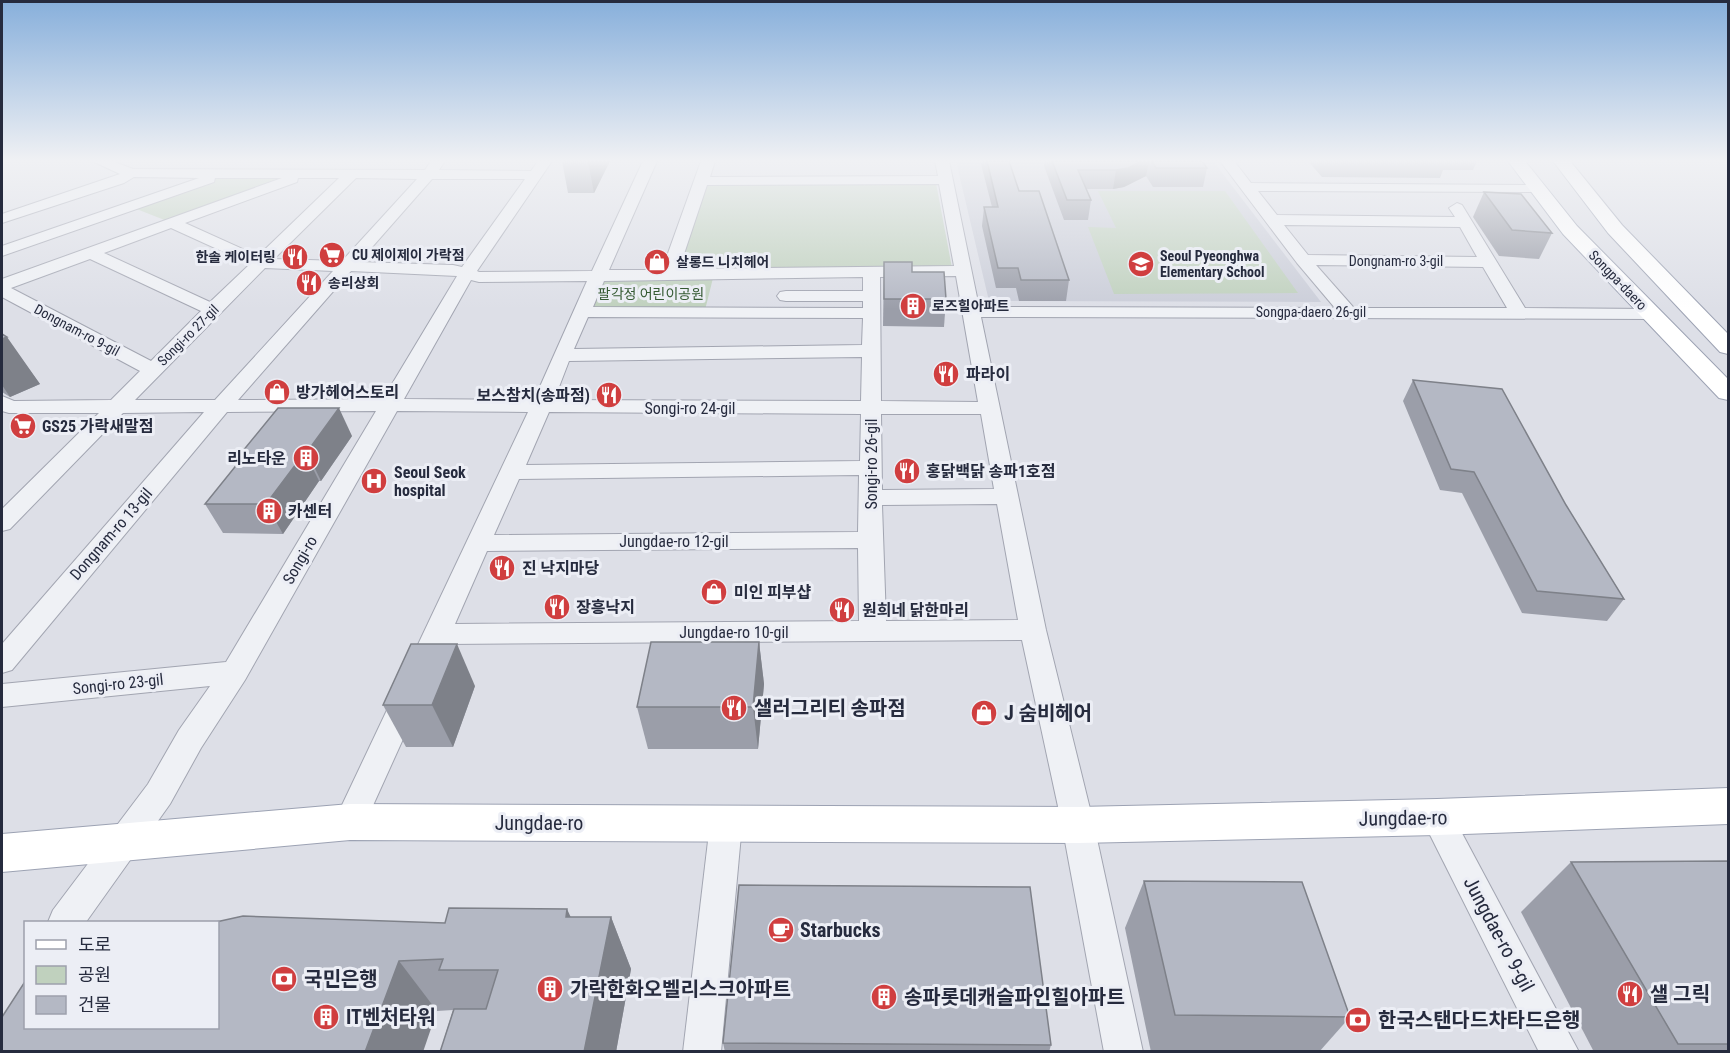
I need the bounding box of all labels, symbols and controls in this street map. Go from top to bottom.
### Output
supermarket icon: CU 제이제이 가락점 [317,240,347,270]
restaurant icon: 한솔 케이터링 [280,242,310,272]
place label: CU 제이제이 가락점 [352,247,465,263]
shop icon: 살롱드 니치헤어 [642,247,672,277]
street label: Songpa-daero [1586,247,1650,313]
place label: Seoul Pyeonghwa Elementary School [1160,248,1265,280]
place label: 한솔 케이터링 [195,249,276,265]
school or university icon: Seoul Pyeonghwa Elementary School [1126,249,1156,279]
street label: Dongnam-ro 3-gil [1349,253,1443,269]
place label: 살롱드 니치헤어 [676,254,769,270]
restaurant icon: 송리상회 [294,268,324,298]
place label: 송리상회 [328,275,380,291]
park label: 팔각정 어린이공원 [598,286,704,302]
building icon: 로즈힐아파트 [898,291,928,321]
place label: 로즈힐아파트 [932,298,1009,314]
street label: Dongnam-ro 9-gil [32,301,122,359]
street label: Songi-ro 27-gil [154,301,222,369]
street label: Songpa-daero 26-gil [1256,304,1366,320]
restaurant icon: 파라이 [931,359,961,389]
place label: 파라이 [966,365,1010,384]
shop icon: 방가헤어스토리 [262,377,292,407]
restaurant icon: 보스참치(송파점) [594,380,624,410]
place label: 방가헤어스토리 [296,383,399,402]
place label: 보스참치(송파점) [477,386,590,405]
street label: Songi-ro 24-gil [644,399,736,418]
supermarket icon: GS25 가락새말점 [8,411,38,441]
place label: GS25 가락새말점 [42,417,153,436]
street label: Songi-ro 26-gil [862,418,881,510]
building icon: 리노타운 [291,443,321,473]
place label: 리노타운 [227,449,286,468]
restaurant icon: 홍닭백닭 송파1호점 [892,456,922,486]
place label: 홍닭백닭 송파1호점 [926,462,1056,481]
place label: Seoul Seok hospital [394,463,466,500]
hospital icon: Seoul Seok hospital [359,466,389,496]
street label: Dongnam-ro 13-gil [66,484,156,584]
building icon: 카센터 [254,496,284,526]
place label: 카센터 [288,502,332,521]
street label: Jungdae-ro 12-gil [619,532,729,551]
street label: Songi-ro [279,533,321,587]
restaurant icon: 진 낙지마당 [487,553,517,583]
place label: 진 낙지마당 [522,559,600,578]
shop icon: 미인 피부샵 [699,577,729,607]
place label: 미인 피부샵 [734,583,812,602]
restaurant icon: 장흥낙지 [542,592,572,622]
restaurant icon: 원희네 닭한마리 [827,595,857,625]
place label: 장흥낙지 [576,598,635,617]
place label: 원희네 닭한마리 [862,601,969,620]
street label: Jungdae-ro 10-gil [679,623,789,642]
street label: Songi-ro 23-gil [72,670,164,698]
restaurant icon: 샐러그리티 송파점 [719,693,749,723]
place label: 샐러그리티 송파점 [754,696,906,720]
shop icon: J 숨비헤어 [969,698,999,728]
place label: J 숨비헤어 [1004,701,1092,725]
street label: Jungdae-ro [1358,805,1448,831]
street label: Jungdae-ro [495,811,583,835]
street label: Jungdae-ro 9-gil [1459,872,1539,996]
cafe icon: Starbucks [766,915,796,945]
place label: Starbucks [800,918,881,942]
legend [24,921,219,1029]
text: 도로 [78,934,111,955]
text: 공원 [78,964,111,985]
bank icon: 국민은행 [269,964,299,994]
place label: 국민은행 [304,967,378,991]
building icon: 가락한화오벨리스크아파트 [535,974,565,1004]
place label: 가락한화오벨리스크아파트 [570,977,791,1001]
restaurant icon: 샐 그릭 [1615,979,1645,1009]
building icon: 송파롯데캐슬파인힐아파트 [869,982,899,1012]
place label: 샐 그릭 [1650,982,1710,1006]
place label: 송파롯데캐슬파인힐아파트 [904,985,1125,1009]
text: 건물 [78,994,111,1015]
building icon: IT벤처타워 [311,1002,341,1032]
place label: IT벤처타워 [346,1005,436,1029]
bank icon: 한국스탠다드차타드은행 [1343,1005,1373,1035]
place label: 한국스탠다드차타드은행 [1378,1008,1580,1032]

